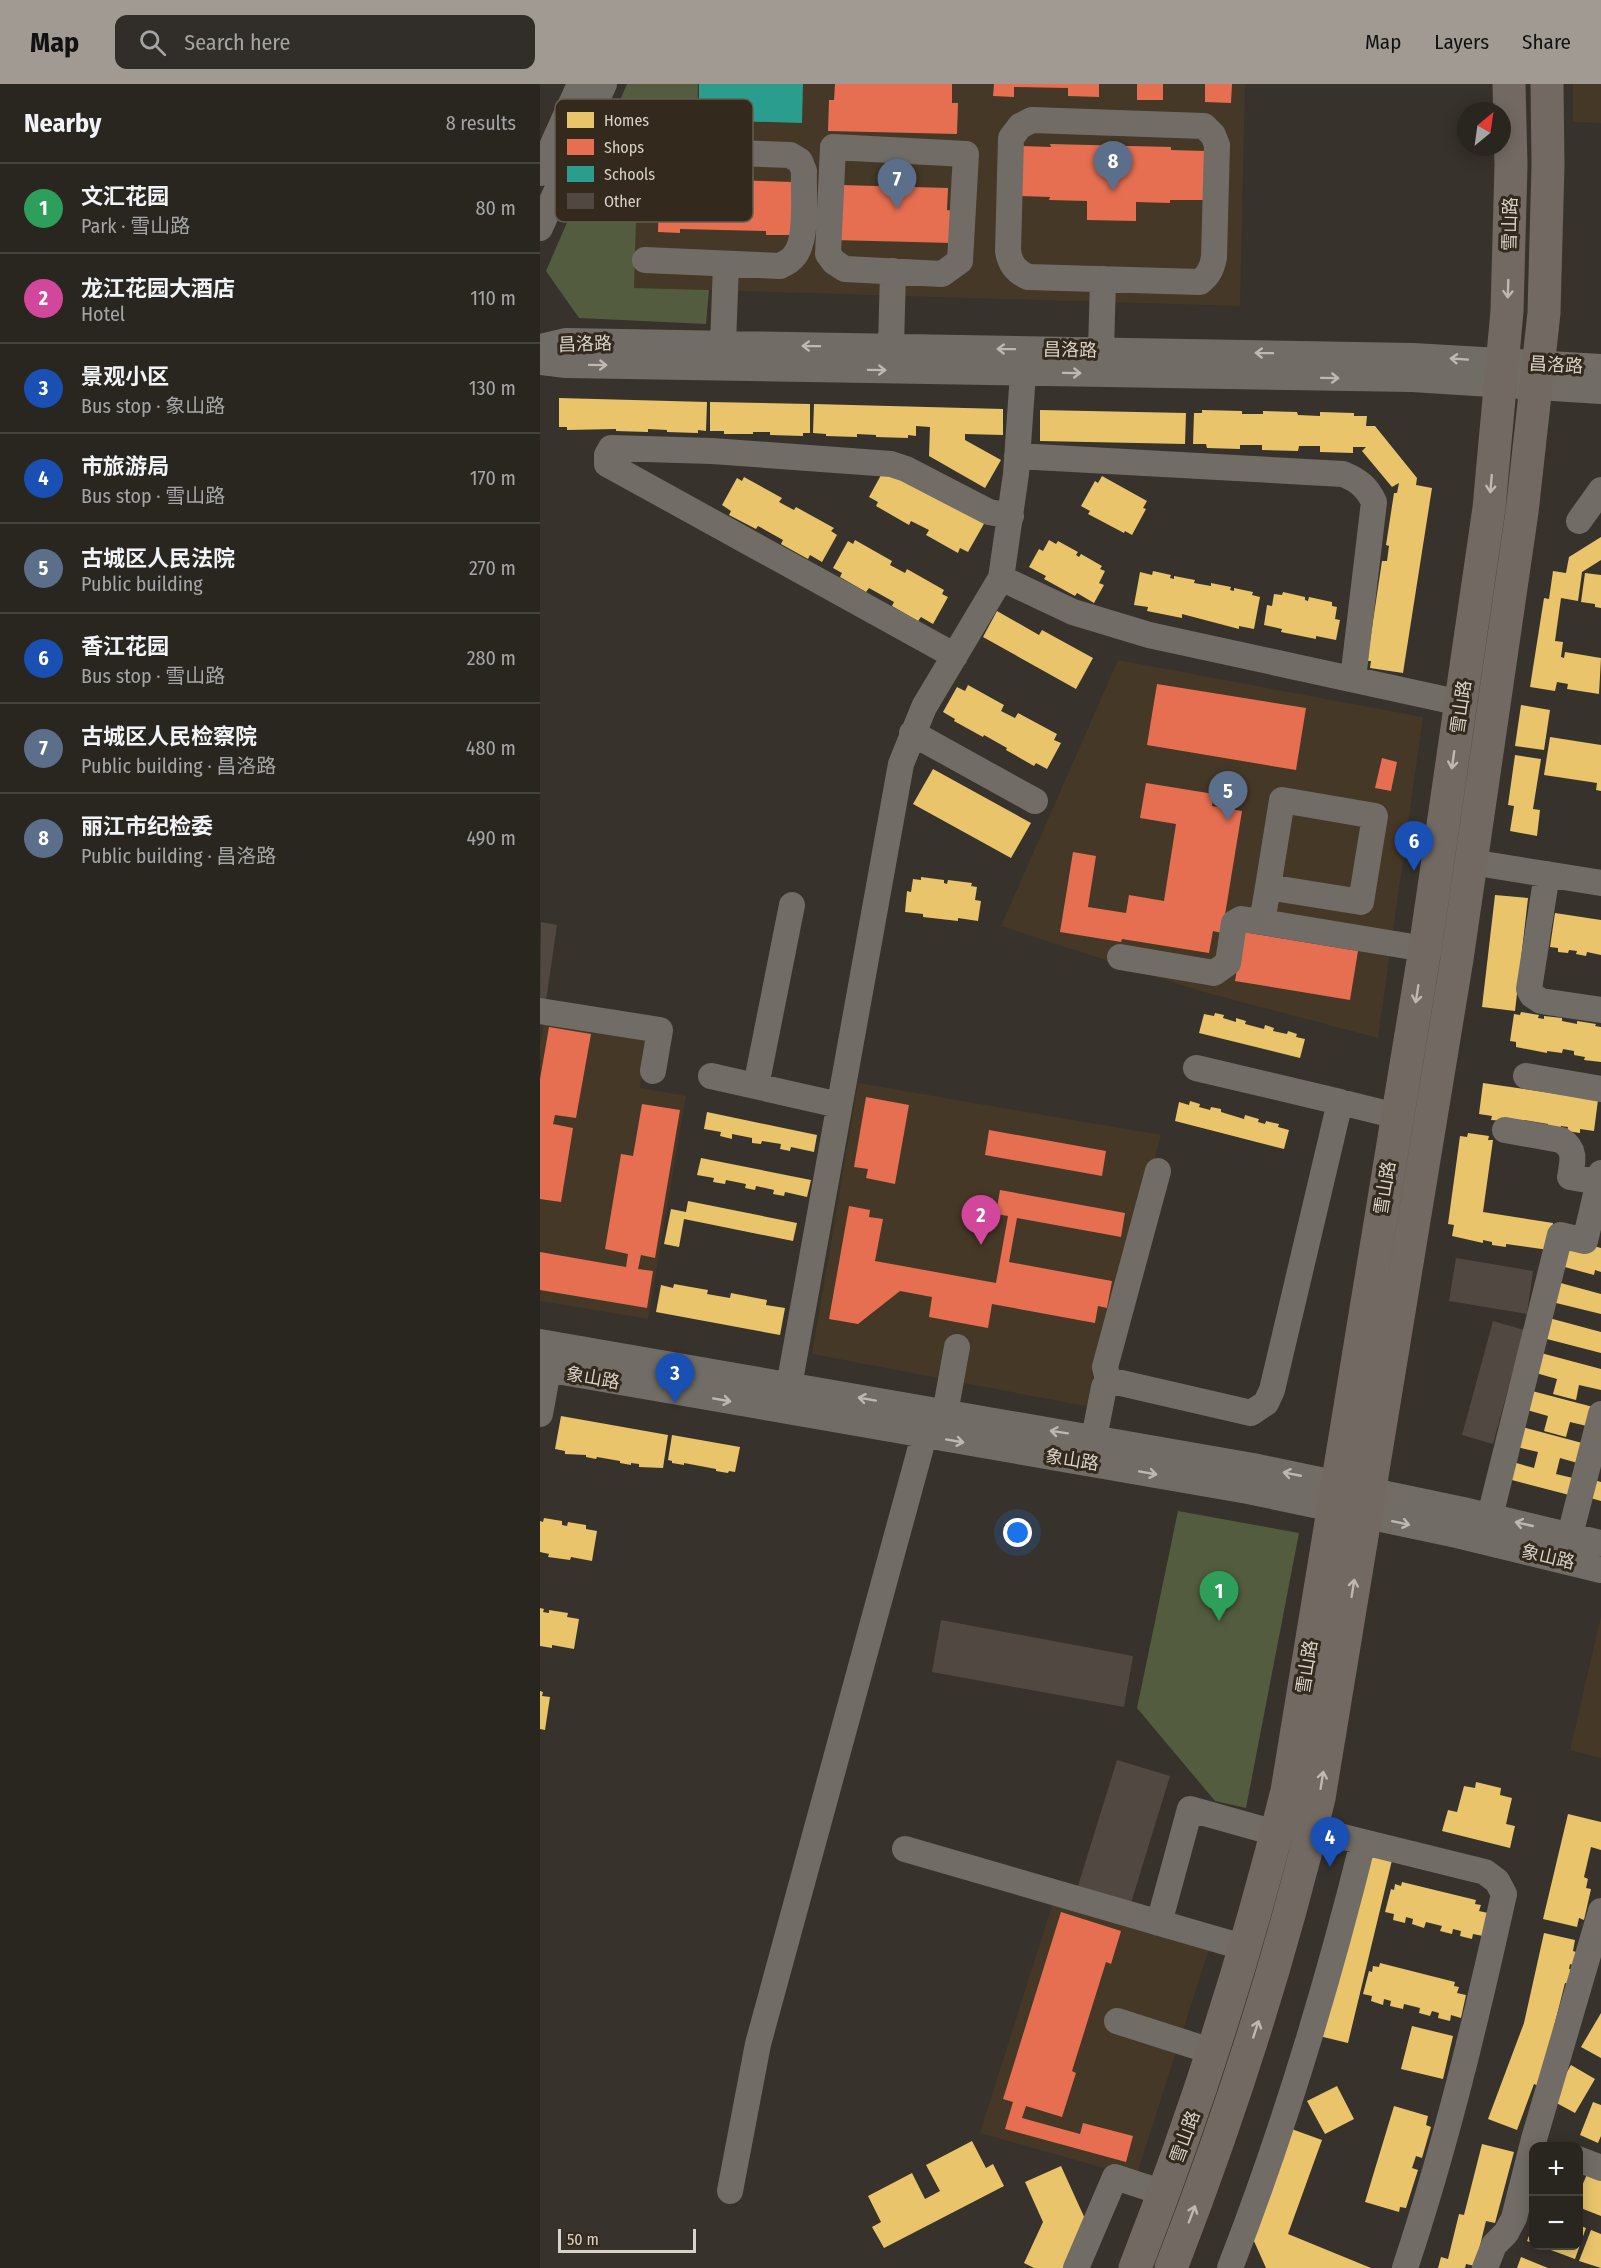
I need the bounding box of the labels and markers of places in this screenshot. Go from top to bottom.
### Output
pin: 8 [1094,141,1132,191]
pin: 7 [878,160,916,209]
pin: 5 [1208,772,1248,821]
pin: 6 [1394,822,1434,871]
pin: 2 [962,1196,1000,1245]
pin: 3 [656,1354,694,1403]
pin: 1 [1200,1572,1238,1621]
pin: 4 [1310,1818,1350,1867]

